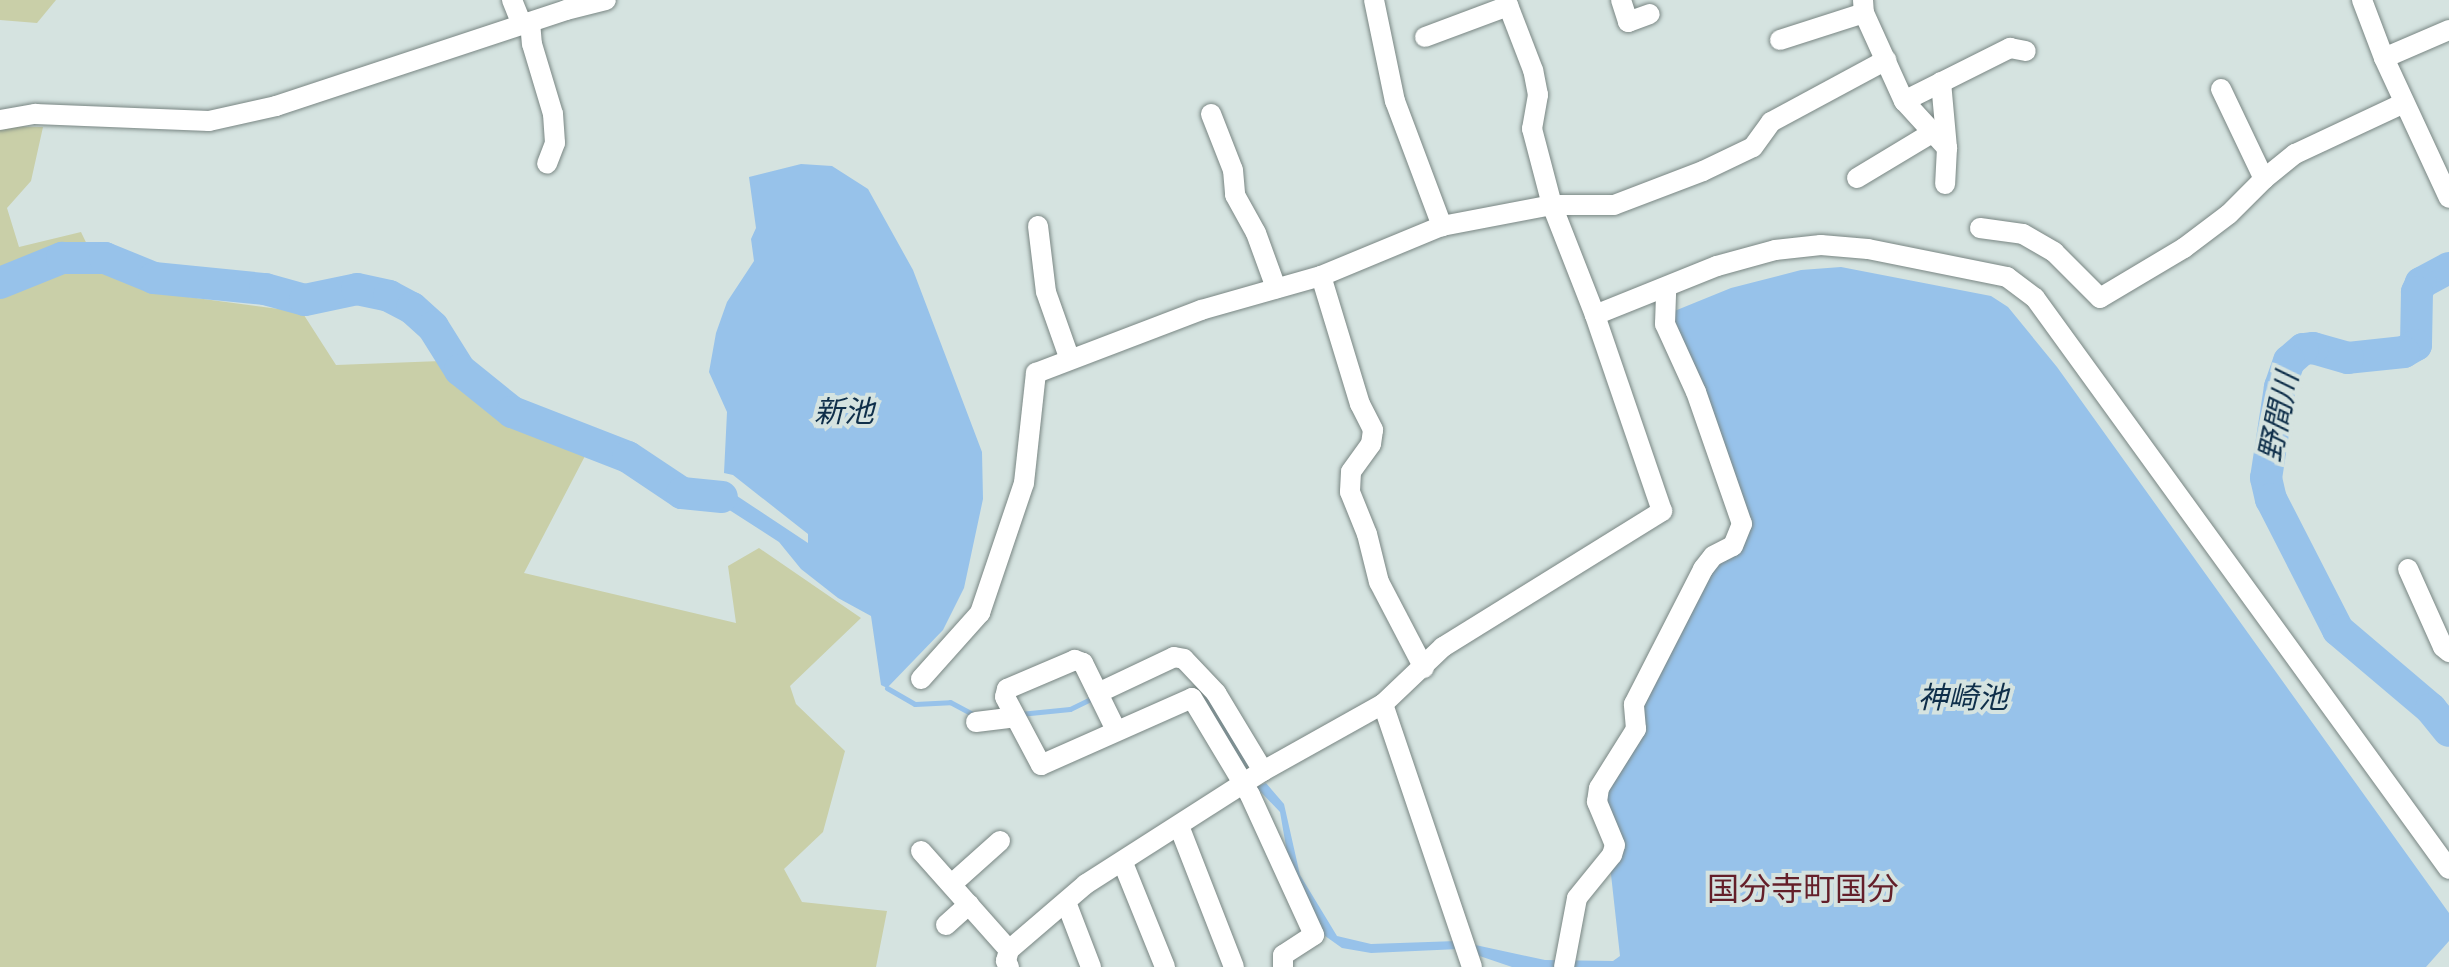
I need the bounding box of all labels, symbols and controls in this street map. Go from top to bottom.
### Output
water label: 野間川 [2252,369,2306,465]
water label: 新池 [814,394,874,430]
water label: 神崎池 [1918,680,2008,716]
district label: 国分寺町国分 [1707,870,1899,908]

